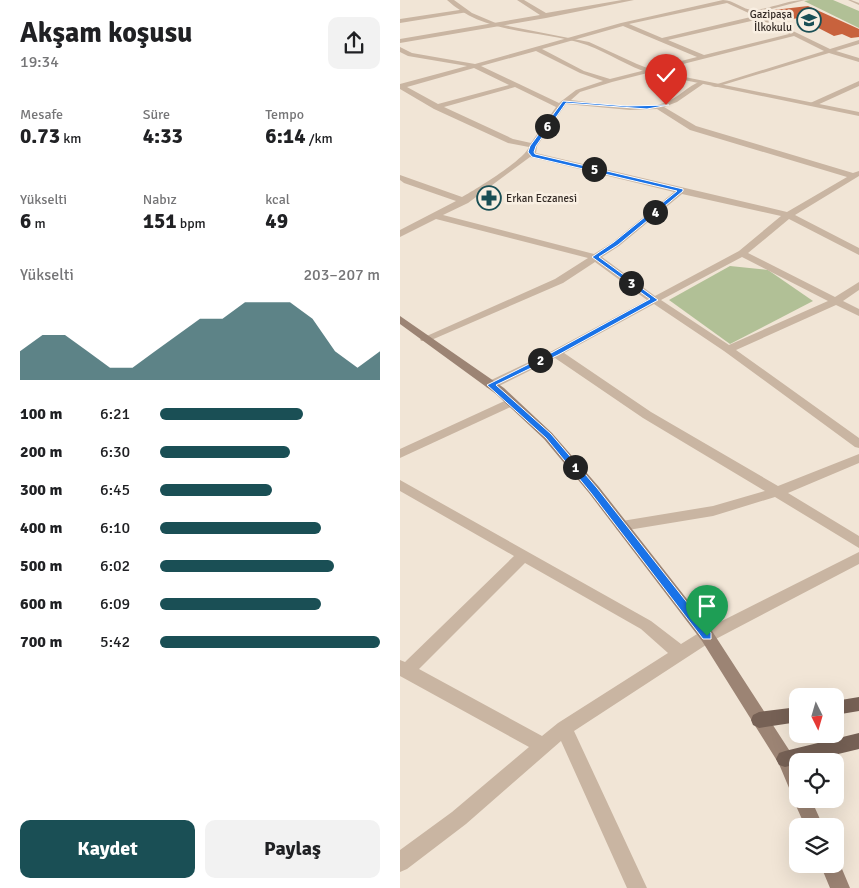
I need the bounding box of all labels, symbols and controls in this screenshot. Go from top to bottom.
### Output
school or university icon: Gazipaşa İlkokulu [796,7,822,33]
place label: Gazipaşa İlkokulu [750,8,792,34]
text: Akşam koşusu [20,16,192,50]
button: share [328,17,380,69]
text: 19:34 [20,52,59,72]
pin [645,54,687,105]
icon: check [652,61,680,89]
text: Mesafe [20,106,63,123]
text: Süre [143,106,170,123]
text: Tempo [265,106,304,123]
pin: 6 [534,114,560,138]
text: 6 [544,118,551,135]
text: 0.73 [20,123,60,149]
text: 4:33 [143,123,183,149]
text: 6:14 [265,123,306,149]
text: km [60,130,81,147]
text: /km [306,130,333,147]
pin: 5 [582,156,606,182]
text: 5 [591,161,598,178]
pharmacy icon: Erkan Eczanesi [476,185,502,211]
text: Yükselti [20,191,67,208]
text: Nabız [143,191,177,208]
text: kcal [265,191,290,208]
place label: Erkan Eczanesi [506,192,577,205]
pin: 4 [642,200,668,224]
text: 4 [652,204,659,221]
text: 6 [20,208,31,234]
text: 151 [143,208,177,234]
text: 49 [265,208,288,234]
text: m [31,215,46,232]
text: bpm [177,215,206,232]
text: Yükselti [20,265,74,285]
text: 203–207 m [303,265,380,285]
pin: 3 [618,270,644,296]
text: 3 [628,275,635,292]
pin: 2 [528,348,552,372]
text: 2 [537,352,544,369]
text: 100 m [20,404,62,424]
text: 6:21 [100,404,130,424]
text: 200 m [20,442,62,462]
text: 6:30 [100,442,130,462]
pin: 1 [562,454,588,480]
text: 1 [572,459,579,476]
text: 300 m [20,480,62,500]
text: 6:45 [100,480,130,500]
text: 400 m [20,518,62,538]
text: 6:10 [100,518,130,538]
text: 500 m [20,556,62,576]
text: 6:02 [100,556,130,576]
pin [686,585,728,636]
icon: arrive [693,592,721,620]
text: 600 m [20,594,62,614]
text: 6:09 [100,594,130,614]
text: 700 m [20,632,62,652]
text: 5:42 [100,632,130,652]
north arrow [789,688,844,742]
map controls [789,688,844,873]
button: locate [789,753,844,808]
button: layers [789,818,844,873]
button: Kaydet [20,820,195,878]
button: Paylaş [205,820,380,878]

